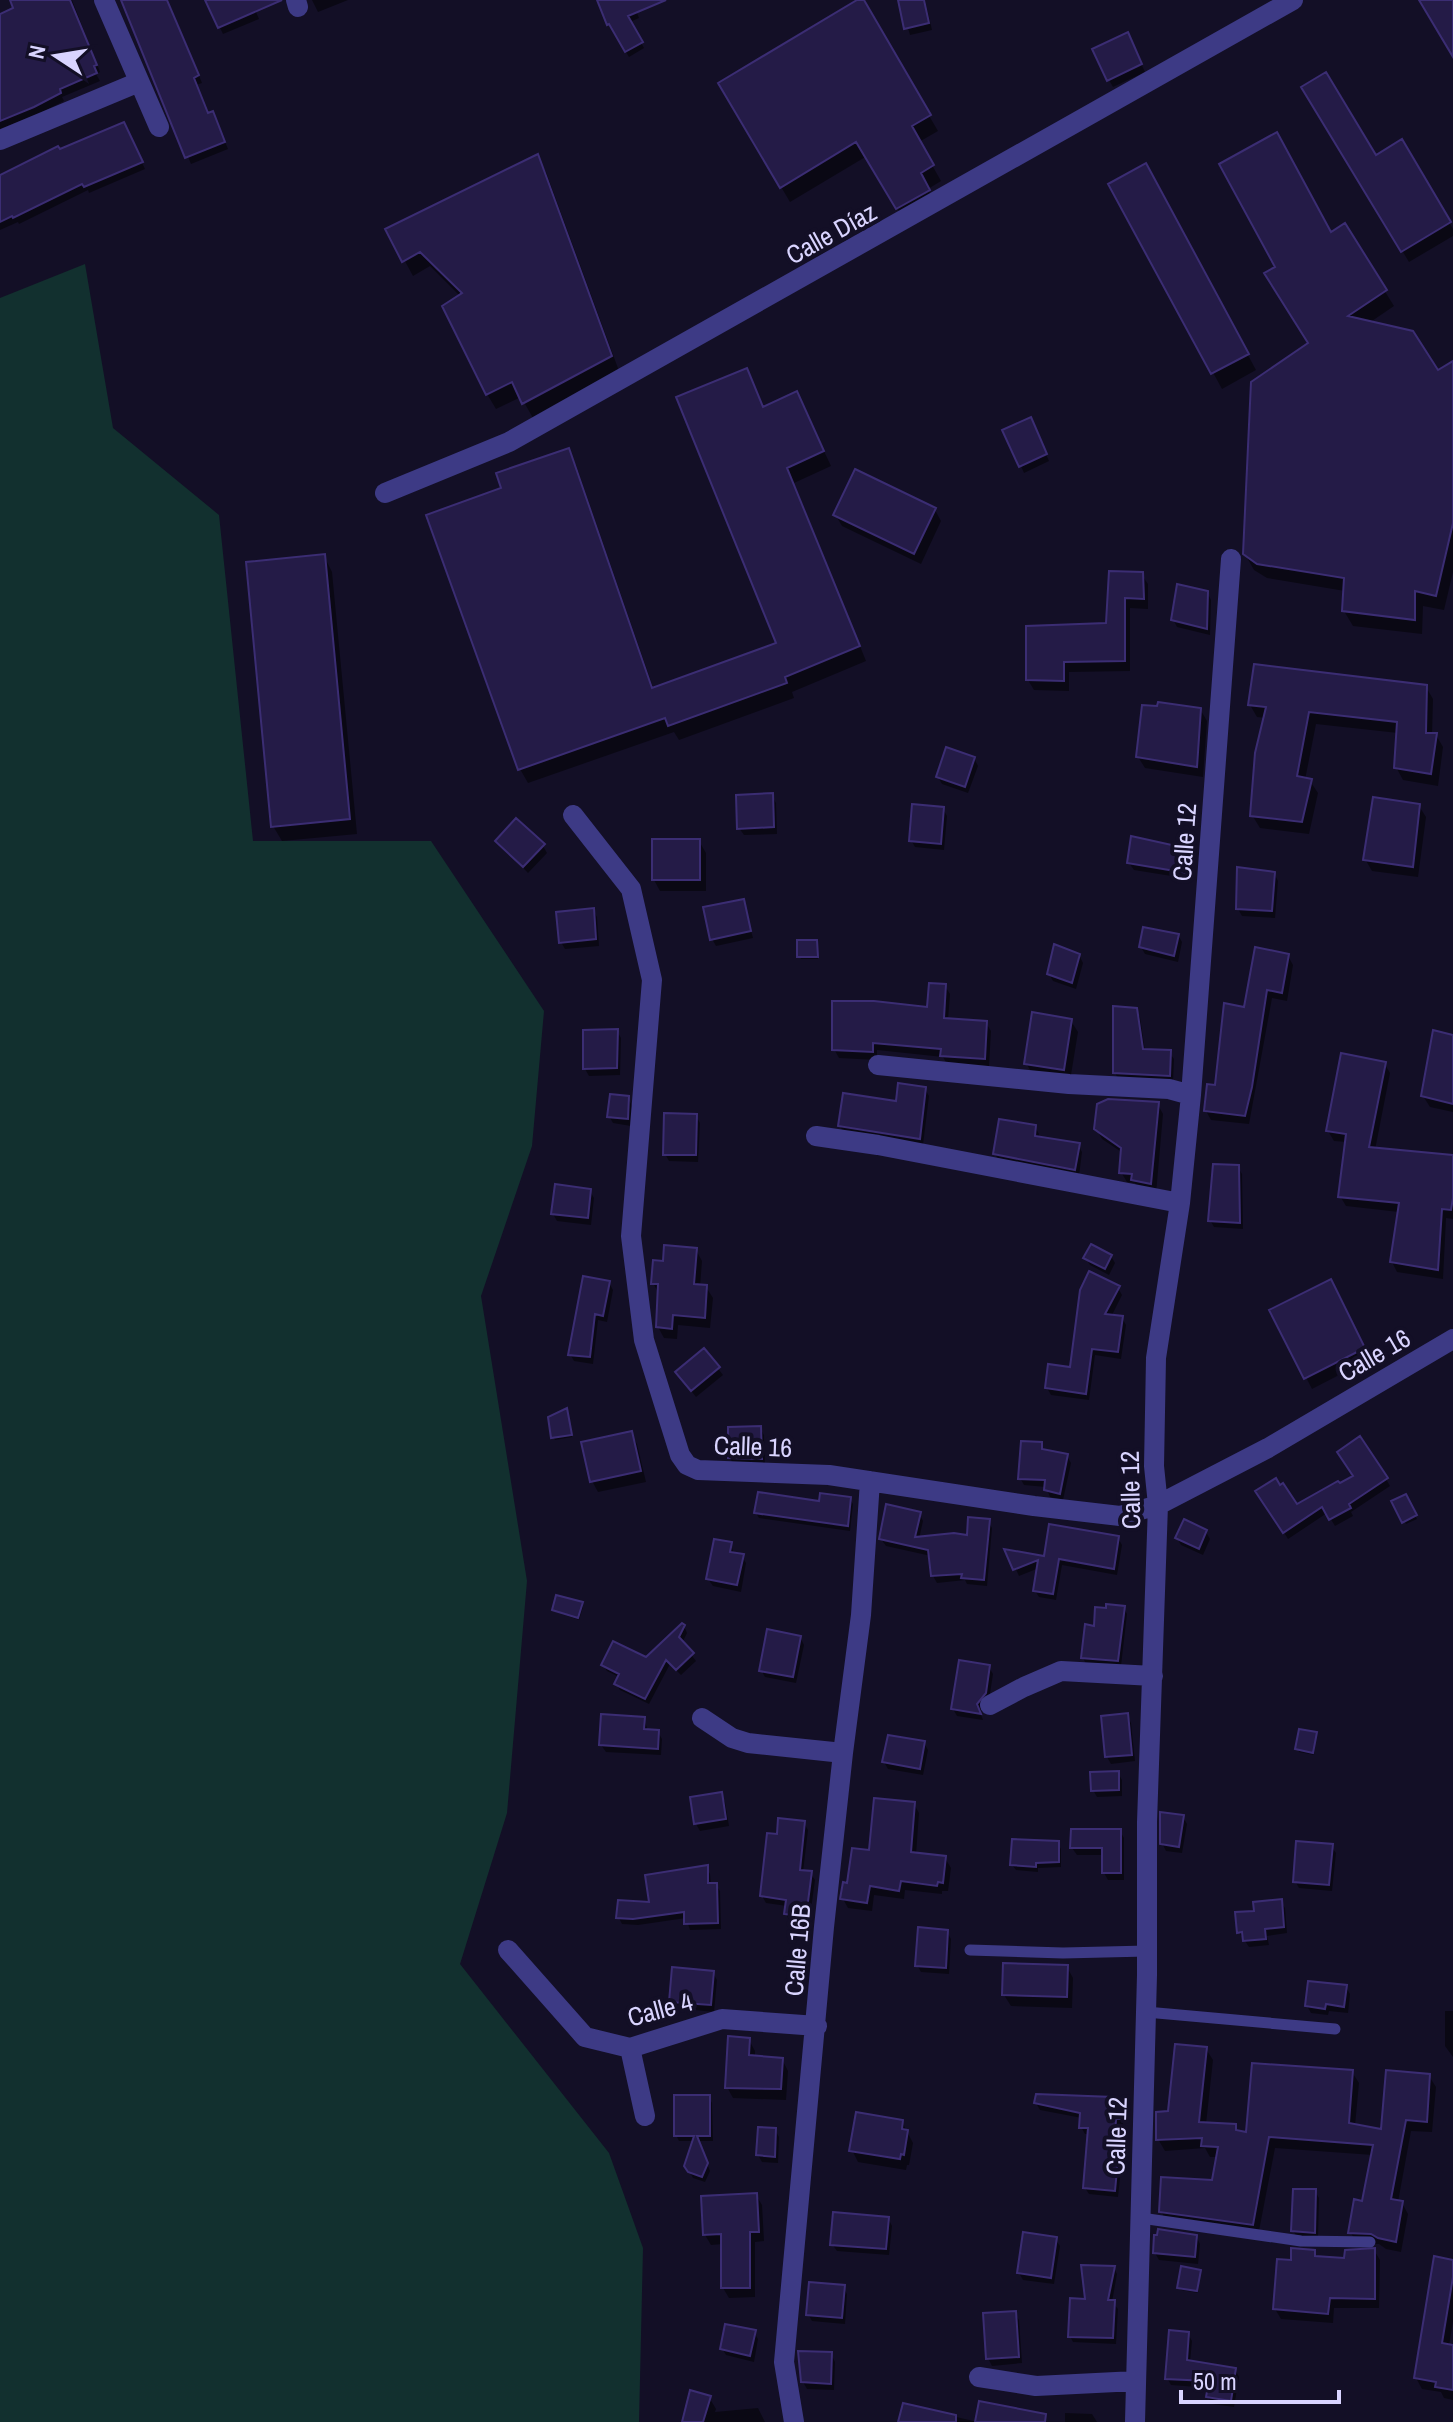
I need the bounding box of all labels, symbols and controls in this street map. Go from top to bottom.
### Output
north arrow [16,16,96,96]
text: N [20,42,52,61]
street label: Calle Díaz [780,194,882,272]
street label: Calle 12 [1164,802,1204,882]
street label: Calle 16 [1331,1320,1417,1390]
street label: Calle 16 [713,1427,793,1465]
street label: Calle 12 [1112,1451,1148,1529]
street label: Calle 16B [776,1902,818,1998]
street label: Calle 4 [623,1983,697,2034]
street label: Calle 12 [1097,2096,1135,2176]
scale bar [1181,2354,1339,2404]
text: 50 m [1193,2365,1237,2397]

